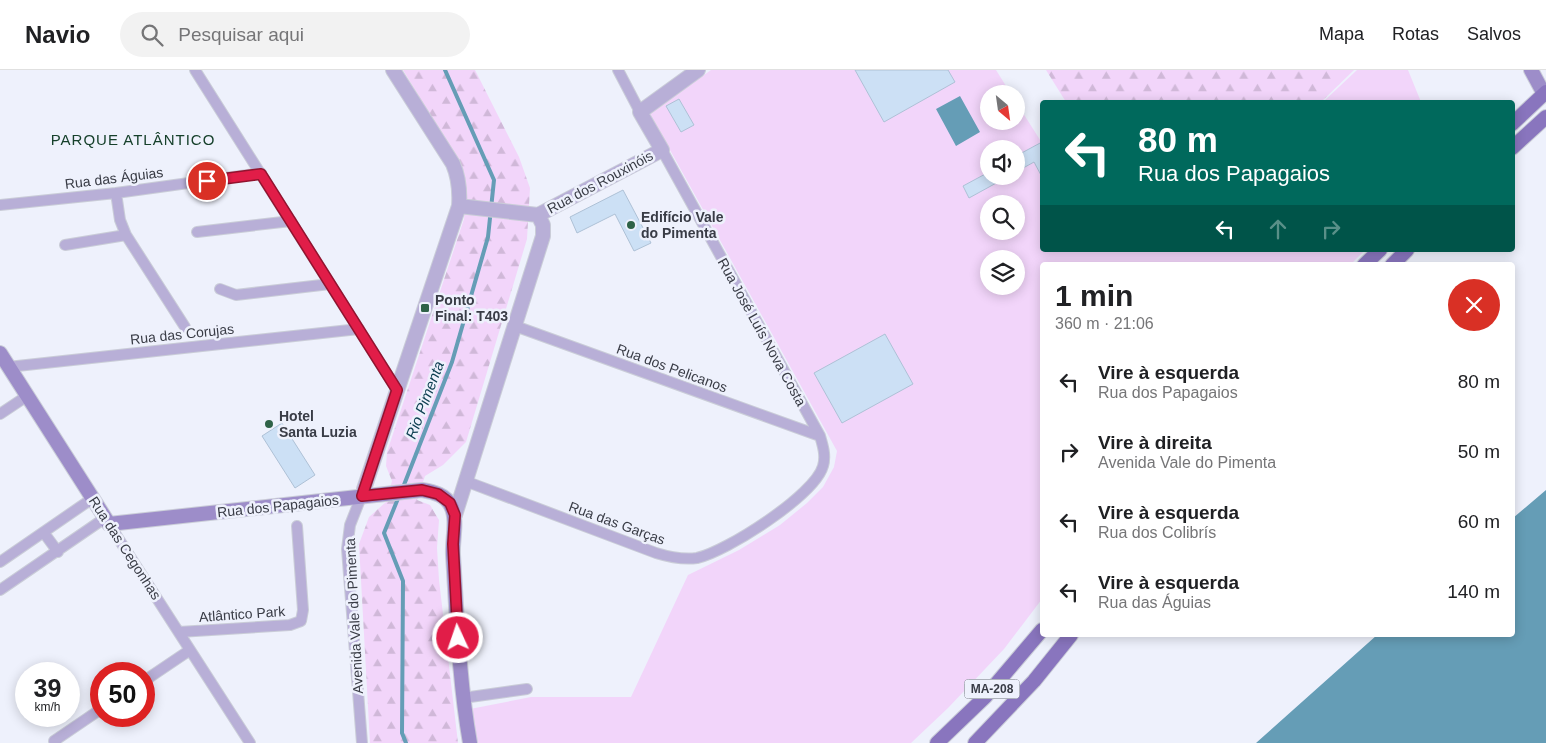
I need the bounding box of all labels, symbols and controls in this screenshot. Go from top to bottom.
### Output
search box [120,12,470,57]
text: Navio [25,21,90,48]
icon: search [138,21,166,49]
text: Pesquisar aqui [178,24,304,45]
text: Mapa [1319,24,1364,44]
text: Rotas [1392,24,1439,44]
text: Salvos [1467,24,1521,44]
north arrow [980,85,1025,130]
map controls [980,85,1025,295]
icon: left [1055,120,1120,185]
text: 80 m [1138,120,1218,159]
district label: PARQUE ATLÂNTICO [51,131,215,148]
button: sound [980,140,1025,185]
street label: Rua dos Rouxinóis [544,147,656,217]
pin [186,160,228,202]
text: Rua dos Papagaios [1138,161,1330,186]
street label: Rua das Águias [64,164,164,192]
icon: arrive [193,167,221,195]
button: search [980,195,1025,240]
place label: Edifício Vale do Pimenta [641,209,724,241]
icon: left [1211,215,1239,243]
icon: ahead [1264,215,1292,243]
icon: right [1317,215,1345,243]
marker: Edifício Vale do Pimenta [625,219,637,231]
button: layers [980,250,1025,295]
street label: Rua José Luís Nova Costa [715,255,809,409]
text: 1 min [1055,279,1133,312]
button: close [1448,279,1500,331]
place label: Ponto Final: T403 [435,292,508,324]
marker: Ponto Final: T403 [419,302,431,314]
text: 360 m · 21:06 [1055,315,1154,332]
street label: Rua das Corujas [129,321,235,347]
street label: Rua dos Pelicanos [614,341,730,395]
water label: Rio Pimenta [402,359,447,441]
text: Vire à esquerda [1098,362,1239,383]
icon: left [1055,368,1083,396]
text: 80 m [1458,371,1500,392]
text: Rua dos Papagaios [1098,384,1238,401]
place label: Hotel Santa Luzia [279,408,357,440]
marker: Hotel Santa Luzia [263,418,275,430]
text: Vire à direita [1098,432,1212,453]
icon: right [1055,438,1083,466]
text: 50 m [1458,441,1500,462]
text: Avenida Vale do Pimenta [1098,454,1276,471]
street label: Rua dos Papagaios [216,492,340,520]
street label: Rua das Cegonhas [86,493,164,603]
street label: Rua das Garças [567,498,667,548]
text: Vire à esquerda [1098,502,1239,523]
icon: left [1055,508,1083,536]
text: 60 m [1458,511,1500,532]
text: Rua dos Colibrís [1098,524,1216,541]
street label: Avenida Vale do Pimenta [342,538,366,694]
text: Vire à esquerda [1098,572,1239,593]
icon: left [1055,578,1083,606]
text: 140 m [1447,581,1500,602]
text: Rua das Águias [1098,594,1211,611]
street label: Atlântico Park [198,603,287,625]
position arrow [431,611,483,663]
speed limit sign: 50 [90,662,155,727]
text: 39 [34,674,61,702]
road number: MA-208 [964,680,1020,698]
text: km/h [34,700,61,714]

